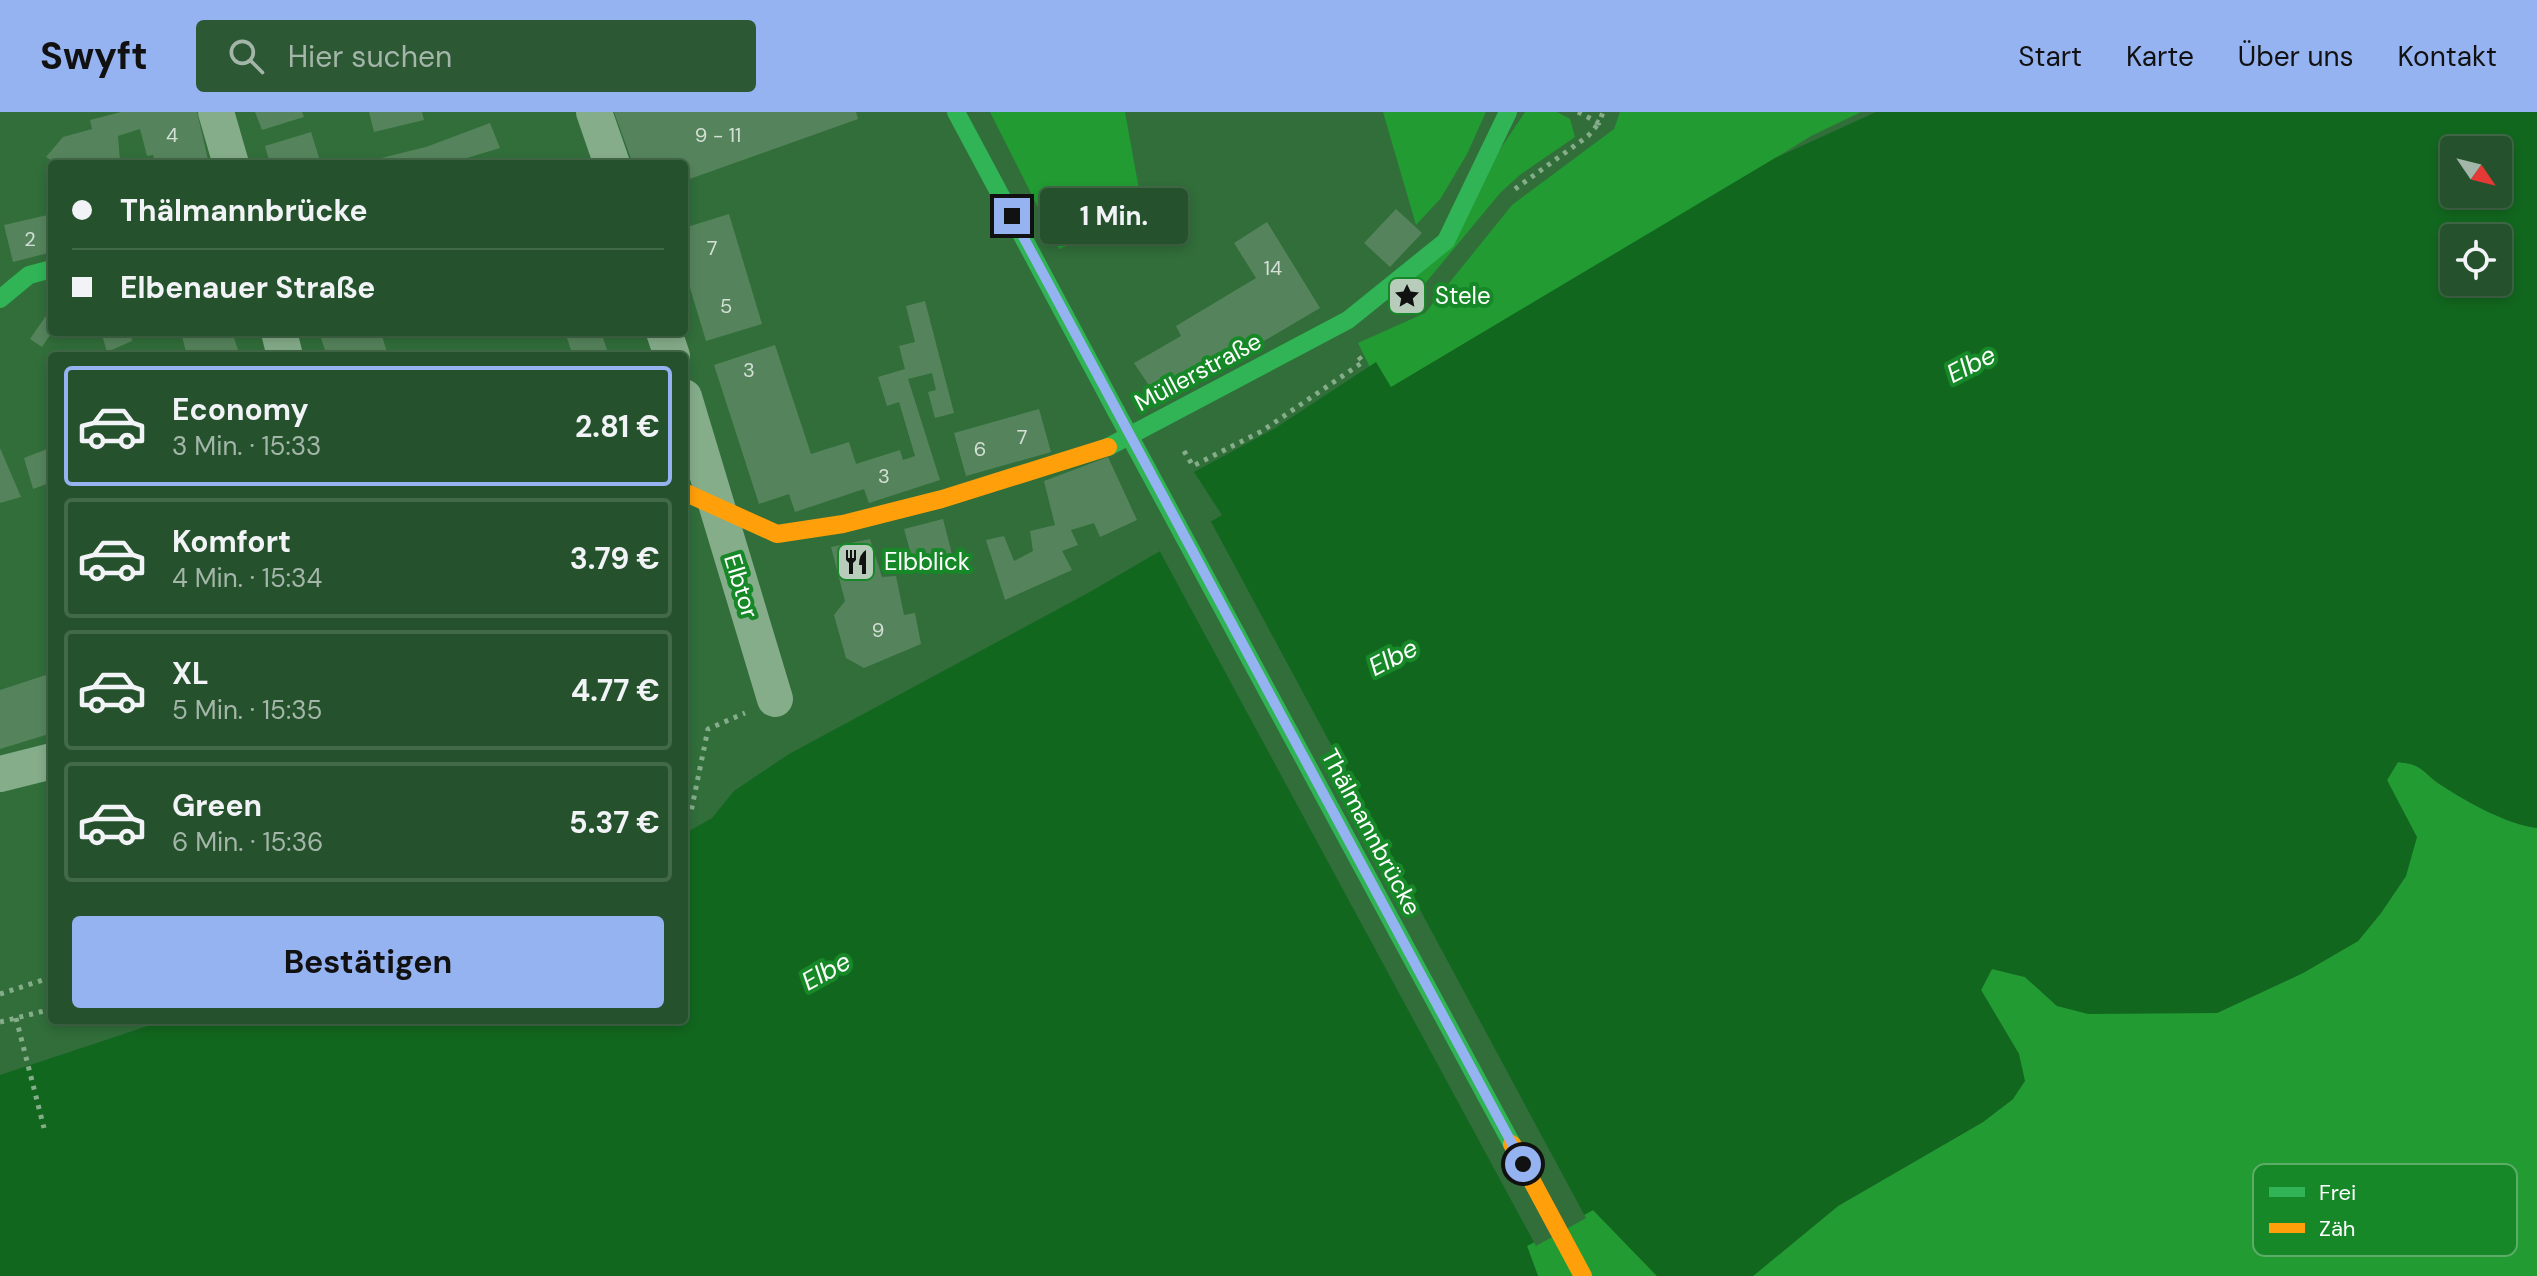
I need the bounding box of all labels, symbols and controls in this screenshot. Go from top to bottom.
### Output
search box [196,20,756,92]
text: Swyft [40,31,148,81]
icon: search [224,34,268,78]
text: Hier suchen [288,37,452,76]
text: Start [2018,38,2082,75]
text: Karte [2126,38,2194,75]
text: Über uns [2238,38,2354,75]
text: Kontakt [2398,38,2497,75]
house number: 4 [166,122,178,148]
house number: 9 - 11 [695,122,741,148]
north arrow [2440,136,2512,208]
map controls [2440,136,2512,296]
callout: 1 Min. [1040,188,1188,244]
text: Thälmannbrücke [120,191,368,230]
route end [994,198,1030,234]
text: 1 Min. [1080,199,1148,233]
button: locate [2440,224,2512,296]
house number: 2 [24,226,36,252]
house number: 7 [707,235,717,261]
house number: 14 [1264,255,1282,281]
text: Elbenauer Straße [120,268,375,307]
place icon: Stele [1386,275,1428,317]
place label: Stele [1435,280,1491,311]
house number: 5 [720,293,732,319]
street label: Müllerstraße [1129,325,1266,418]
water label: Elbe [1941,337,2001,391]
house number: 3 [743,357,755,383]
icon: car [76,390,148,462]
text: Economy [172,390,309,429]
text: 2.81 € [575,407,660,446]
house number: 7 [1017,424,1027,450]
text: 3 Min. · 15:33 [172,429,321,463]
house number: 6 [974,436,986,462]
house number: 3 [878,463,890,489]
icon: car [76,522,148,594]
text: Komfort [172,522,291,561]
text: 3.79 € [570,539,660,578]
restaurant icon: Elbblick [835,541,877,583]
place label: Elbblick [884,546,970,577]
street label: Elbtor [717,550,766,622]
text: 4 Min. · 15:34 [172,561,322,595]
house number: 9 [872,617,884,643]
water label: Elbe [1363,630,1423,684]
icon: car [76,654,148,726]
text: XL [172,654,209,693]
text: 4.77 € [571,671,660,710]
text: 5 Min. · 15:35 [172,693,322,727]
street label: Thälmannbrücke [1315,743,1428,920]
icon: car [76,786,148,858]
text: Green [172,786,262,825]
text: 5.37 € [569,803,660,842]
text: 6 Min. · 15:36 [172,825,323,859]
button: Bestätigen [72,916,664,1008]
water label: Elbe [795,944,857,998]
route start [1505,1146,1541,1182]
legend [2253,1164,2517,1256]
text: Frei [2319,1178,2356,1207]
text: Zäh [2319,1214,2356,1243]

